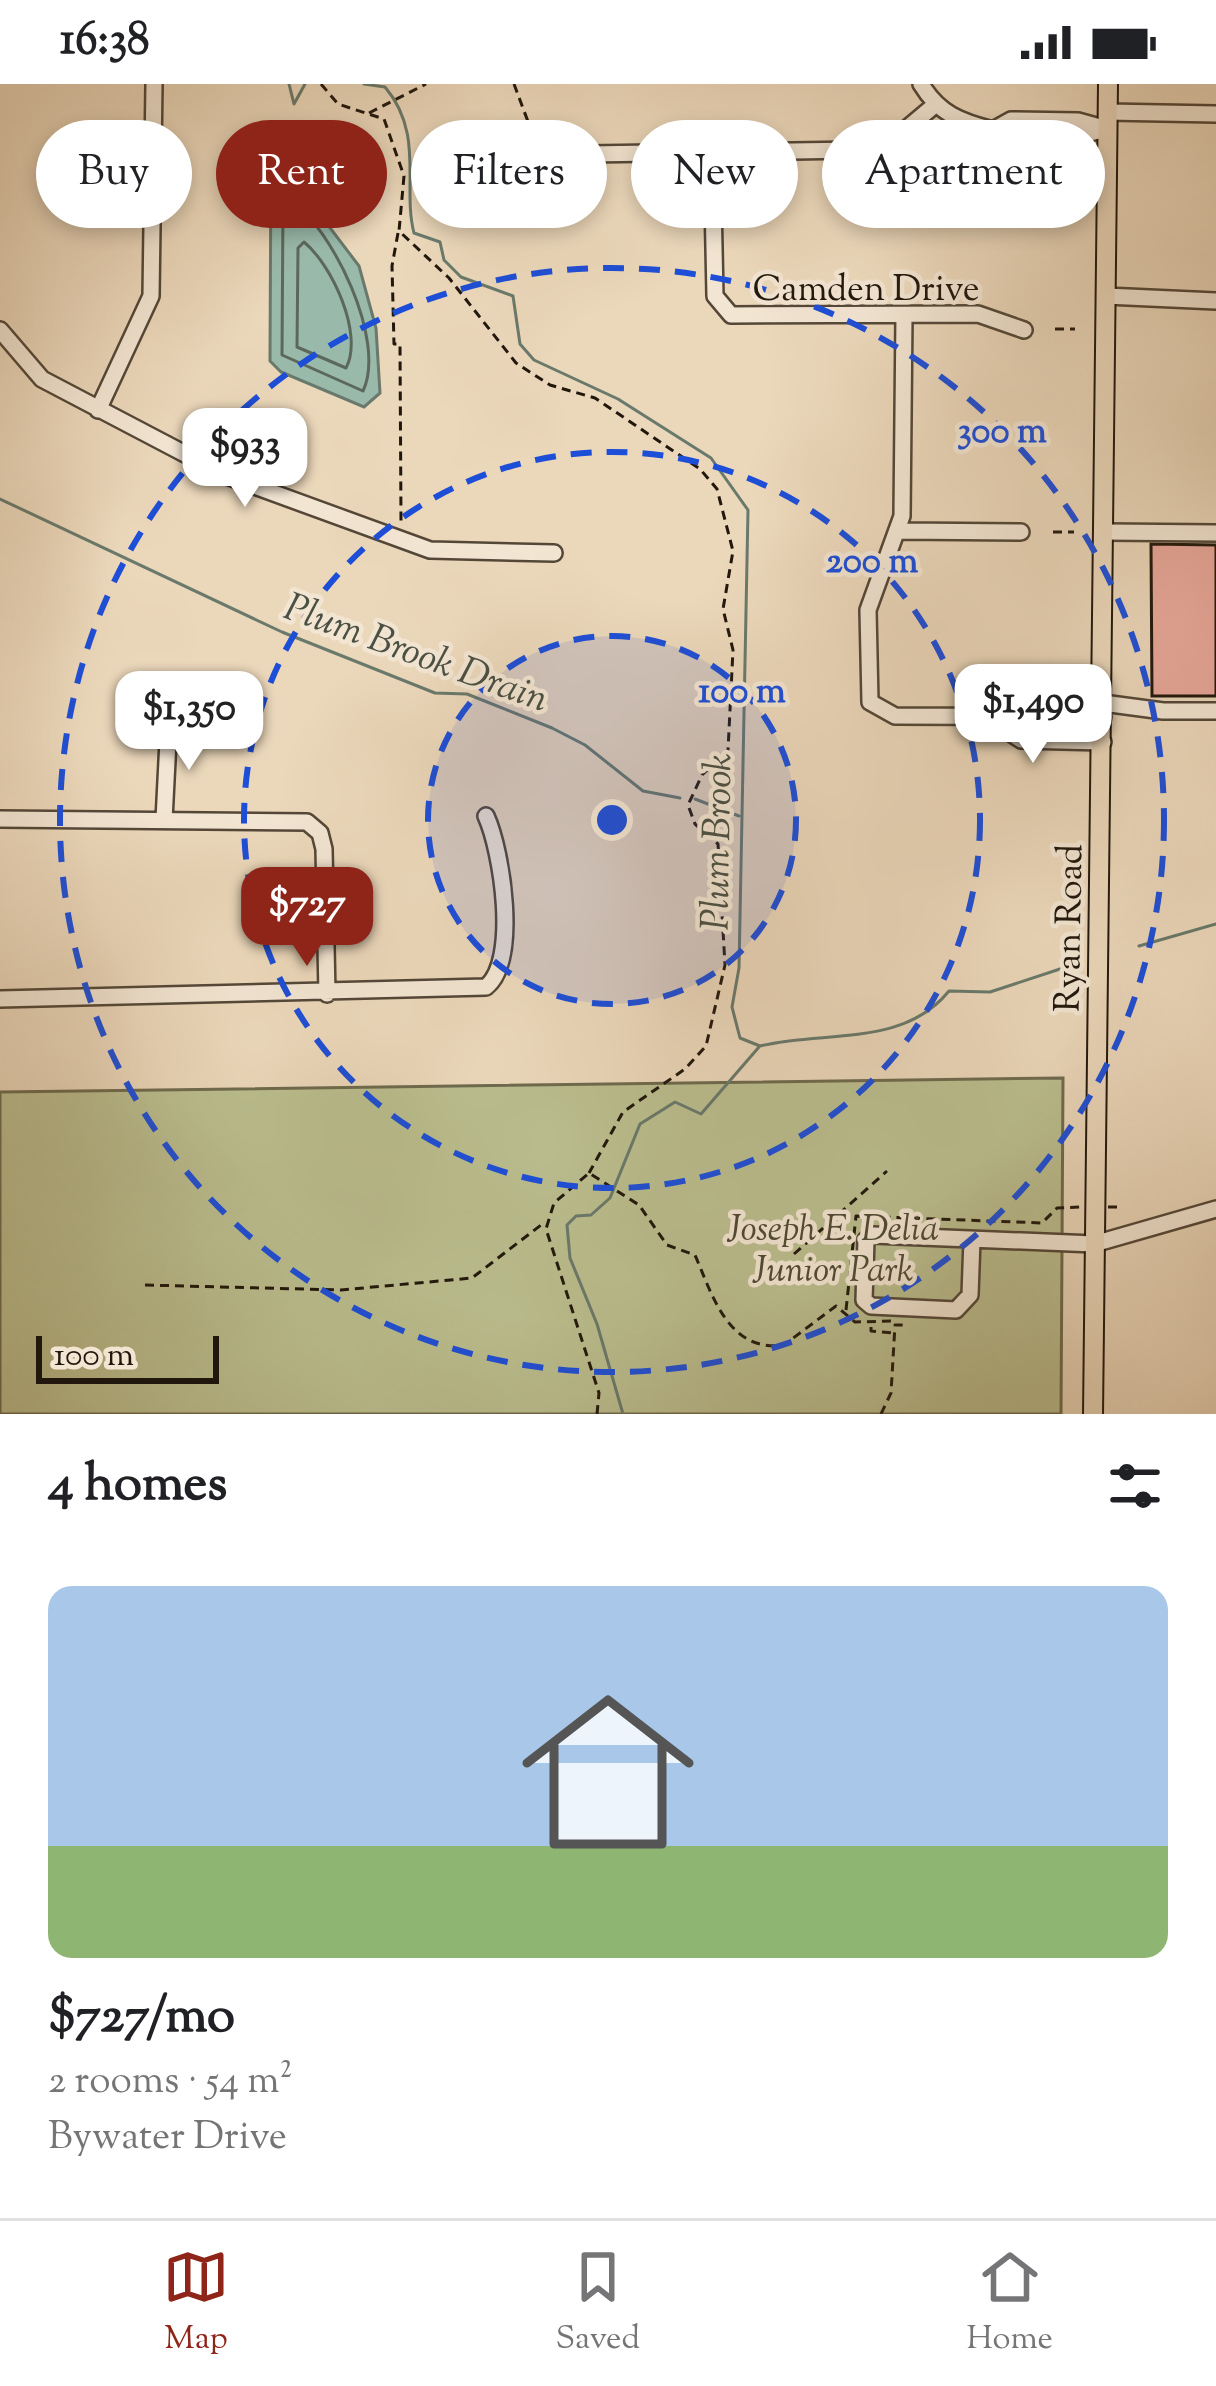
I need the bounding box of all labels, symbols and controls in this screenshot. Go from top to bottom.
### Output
text: 16:38 [60,10,150,75]
chip: Buy [36,120,192,228]
chip: Rent [216,120,387,228]
chip: Filters [411,120,607,228]
chip: New [631,120,798,228]
chip: Apartment [822,120,1105,228]
street label: Camden Drive [753,265,979,317]
text: 300 m [957,407,1047,459]
pin: $933 [174,408,316,510]
text: $933 [209,419,281,475]
text: 200 m [826,537,918,589]
water label: Plum Brook Drain [275,582,555,730]
pin: $1,490 [935,664,1131,766]
text: 100 m [698,667,786,719]
pin: $1,350 [91,671,287,773]
text: $1,490 [982,675,1084,731]
text: $1,350 [142,682,236,738]
water label: Plum Brook [690,753,750,931]
centre of rings [591,799,633,841]
street label: Ryan Road [1044,843,1098,1013]
pin: $727 [236,867,378,969]
text: $727 [268,878,346,934]
park label: Joseph E. Delia Junior Park [726,1205,939,1298]
scale bar [36,1330,219,1383]
text: 100 m [54,1333,134,1381]
text: 4 homes [48,1450,227,1523]
icon: filters [1102,1453,1168,1519]
icon: home [500,1664,716,1880]
text: $727/mo [48,1982,235,2055]
text: 2 rooms · 54 m² [48,2055,293,2111]
text: Bywater Drive [48,2111,287,2167]
tab: Map [163,2244,229,2364]
tab: Saved [555,2244,640,2364]
tab: Home [966,2244,1053,2364]

